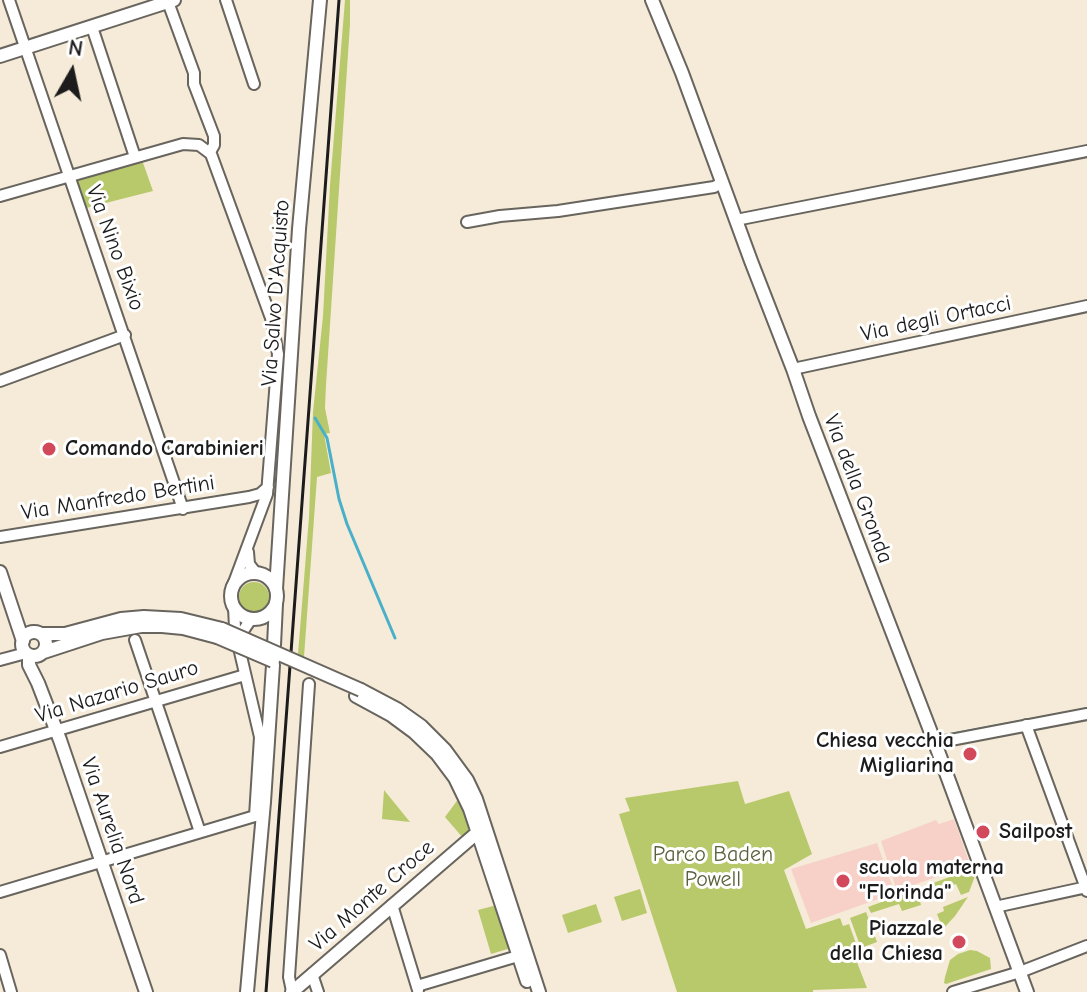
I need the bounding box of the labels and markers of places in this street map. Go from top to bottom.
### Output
place label: Comando Carabinieri [65,436,264,462]
marker: Comando Carabinieri [40,440,58,458]
place label: Chiesa vecchia Migliarina [816,728,954,780]
marker: Chiesa vecchia Migliarina [961,745,979,763]
place label: Sailpost [999,819,1072,845]
marker: Sailpost [974,823,992,841]
place label: scuola materna "Florinda" [859,855,1004,906]
marker: scuola materna "Florinda" [834,872,852,890]
place label: Piazzale della Chiesa [830,916,943,968]
marker: Piazzale della Chiesa [950,933,968,951]

